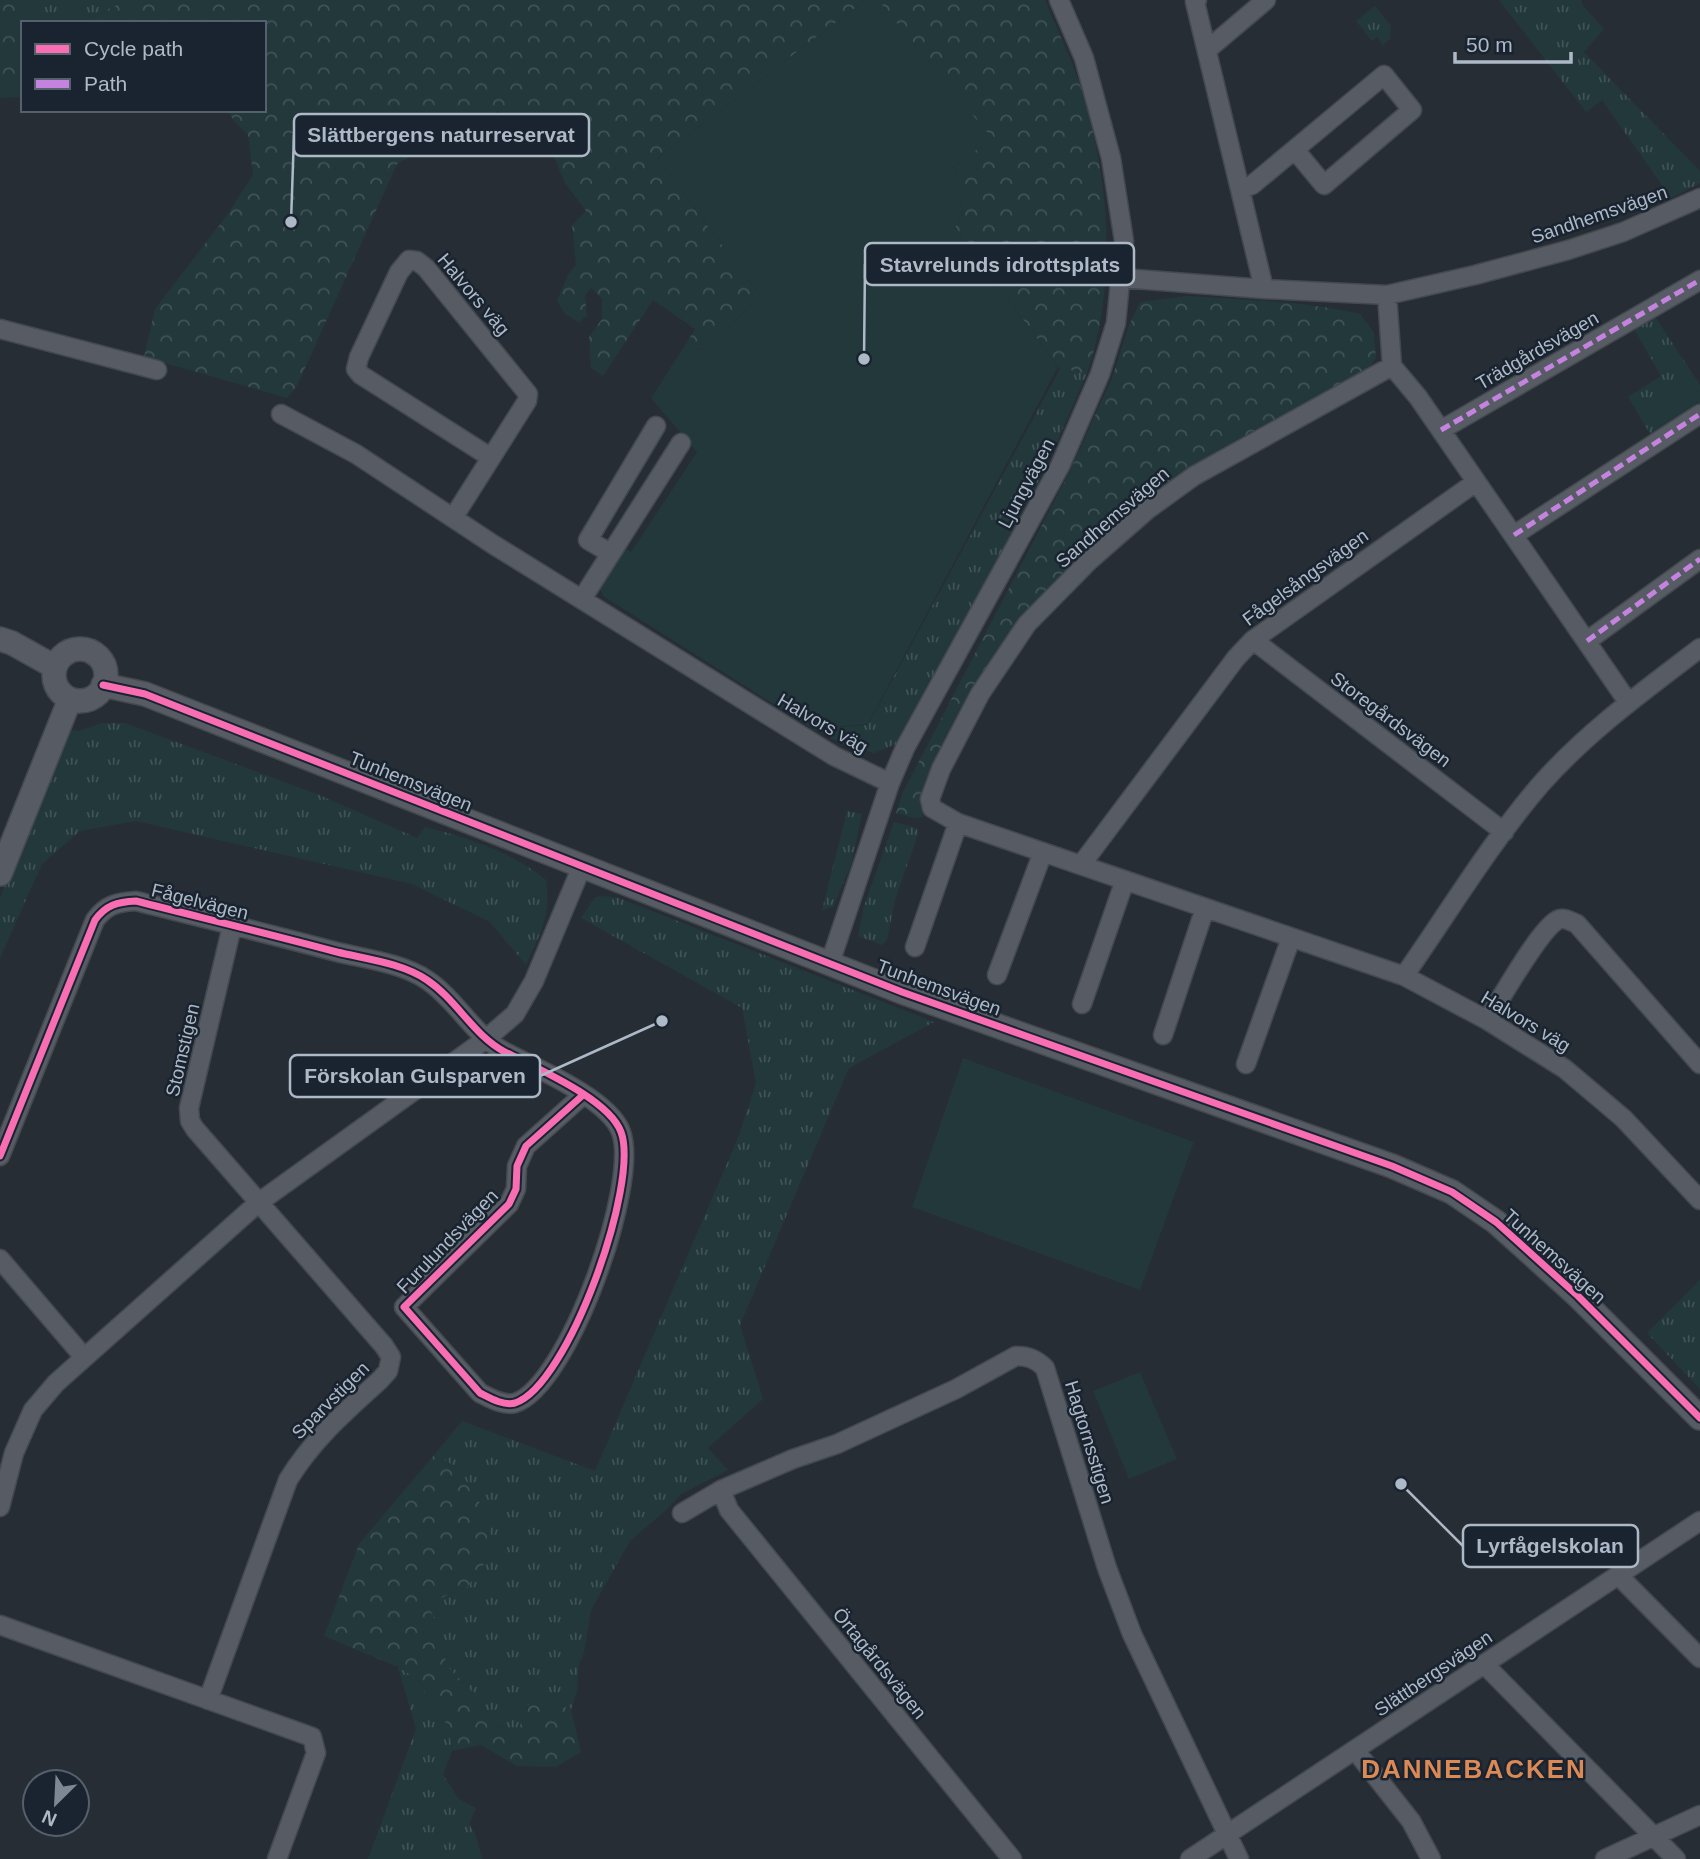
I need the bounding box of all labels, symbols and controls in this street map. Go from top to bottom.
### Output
legend [21,21,266,112]
scale bar [1455,21,1570,65]
text: 50 m [1466,33,1513,56]
text: Cycle path [84,37,183,60]
text: Path [84,72,127,95]
callout: Slättbergens naturreservat [294,114,589,156]
text: Slättbergens naturreservat [307,123,575,146]
street label: Sandhemsvägen [1528,181,1670,248]
callout: Stavrelunds idrottsplats [865,243,1134,285]
street label: Halvors väg [433,249,514,339]
text: Stavrelunds idrottsplats [880,253,1120,276]
street label: Trädgårdsvägen [1472,307,1602,394]
street label: Ljungvägen [994,435,1059,532]
street label: Sandhemsvägen [1052,463,1173,572]
street label: Fågelsångsvägen [1238,525,1372,630]
street label: Storegårdsvägen [1327,667,1455,771]
street label: Halvors väg [774,689,871,758]
street label: Tunhemsvägen [346,747,475,816]
street label: Fågelvägen [149,879,251,924]
street label: Tunhemsvägen [874,955,1004,1020]
street label: Halvors väg [1477,987,1574,1056]
street label: Stomstigen [162,1001,203,1099]
callout: Förskolan Gulsparven [290,1055,540,1097]
text: Förskolan Gulsparven [304,1064,526,1087]
street label: Furulundsvägen [392,1185,502,1298]
street label: Tunhemsvägen [1499,1205,1610,1308]
street label: Sparvstigen [287,1357,373,1443]
street label: Hagtornsstigen [1061,1378,1118,1506]
callout: Lyrfågelskolan [1463,1525,1638,1567]
text: Lyrfågelskolan [1476,1534,1624,1557]
street label: Örtagårdsvägen [829,1604,931,1723]
street label: Slättbergsvägen [1370,1626,1496,1721]
district label: DANNEBACKEN [1361,1754,1587,1784]
north arrow [21,1768,91,1838]
text: N [39,1806,60,1830]

